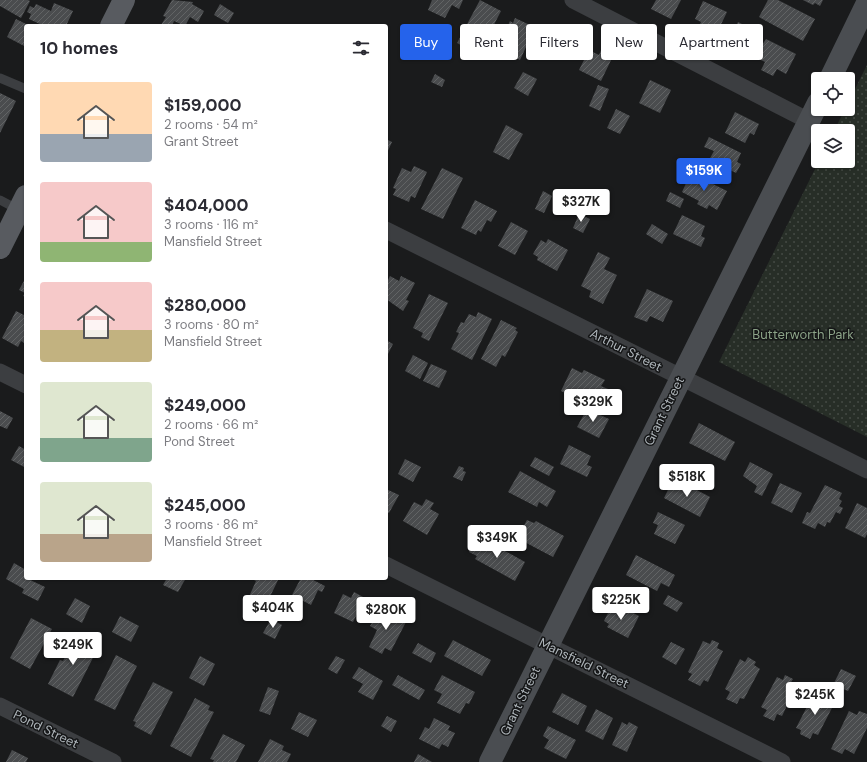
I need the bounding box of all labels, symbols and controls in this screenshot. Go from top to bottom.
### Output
chip: Buy [400,24,452,60]
chip: Rent [460,24,518,60]
chip: Filters [526,24,593,60]
chip: New [601,24,657,60]
chip: Apartment [665,24,763,60]
text: 10 homes [40,37,118,59]
icon: filters [350,37,372,59]
map controls [811,72,855,168]
button: locate [811,72,855,116]
text: $159,000 [164,94,242,116]
icon: home [72,98,120,146]
text: 2 rooms · 54 m² [164,116,258,133]
button: layers [811,124,855,168]
text: Grant Street [164,133,239,150]
pin: $159K [676,158,732,192]
text: $159K [685,162,723,179]
pin: $327K [553,189,609,223]
text: $327K [562,193,600,210]
text: $404,000 [164,194,248,216]
icon: home [72,198,120,246]
text: 3 rooms · 116 m² [164,216,258,233]
text: Mansfield Street [164,233,262,250]
text: $280,000 [164,294,246,316]
icon: home [72,298,120,346]
text: 3 rooms · 80 m² [164,316,259,333]
street label: Arthur Street [587,325,665,375]
park label: Butterworth Park [752,326,854,343]
text: Mansfield Street [164,333,262,350]
street label: Grant Street [640,374,688,448]
pin: $329K [565,389,621,423]
text: $329K [573,393,613,410]
text: $249,000 [164,394,246,416]
icon: home [72,398,120,446]
text: 2 rooms · 66 m² [164,416,258,433]
text: Pond Street [164,433,235,450]
pin: $518K [659,464,715,498]
text: $518K [668,468,706,485]
text: $245,000 [164,494,246,516]
icon: home [72,498,120,546]
text: 3 rooms · 86 m² [164,516,258,533]
pin: $349K [469,525,525,559]
text: $349K [477,529,517,546]
text: Mansfield Street [164,533,262,550]
pin: $225K [593,587,649,621]
text: $225K [601,591,641,608]
pin: $404K [245,595,301,629]
pin: $280K [358,597,414,631]
text: $404K [252,599,294,616]
text: $280K [365,601,407,618]
pin: $249K [45,632,101,666]
street label: Mansfield Street [536,634,632,692]
text: $249K [53,636,93,653]
street label: Grant Street [496,664,544,738]
pin: $245K [787,682,843,716]
text: $245K [795,686,835,703]
street label: Pond Street [10,706,82,752]

